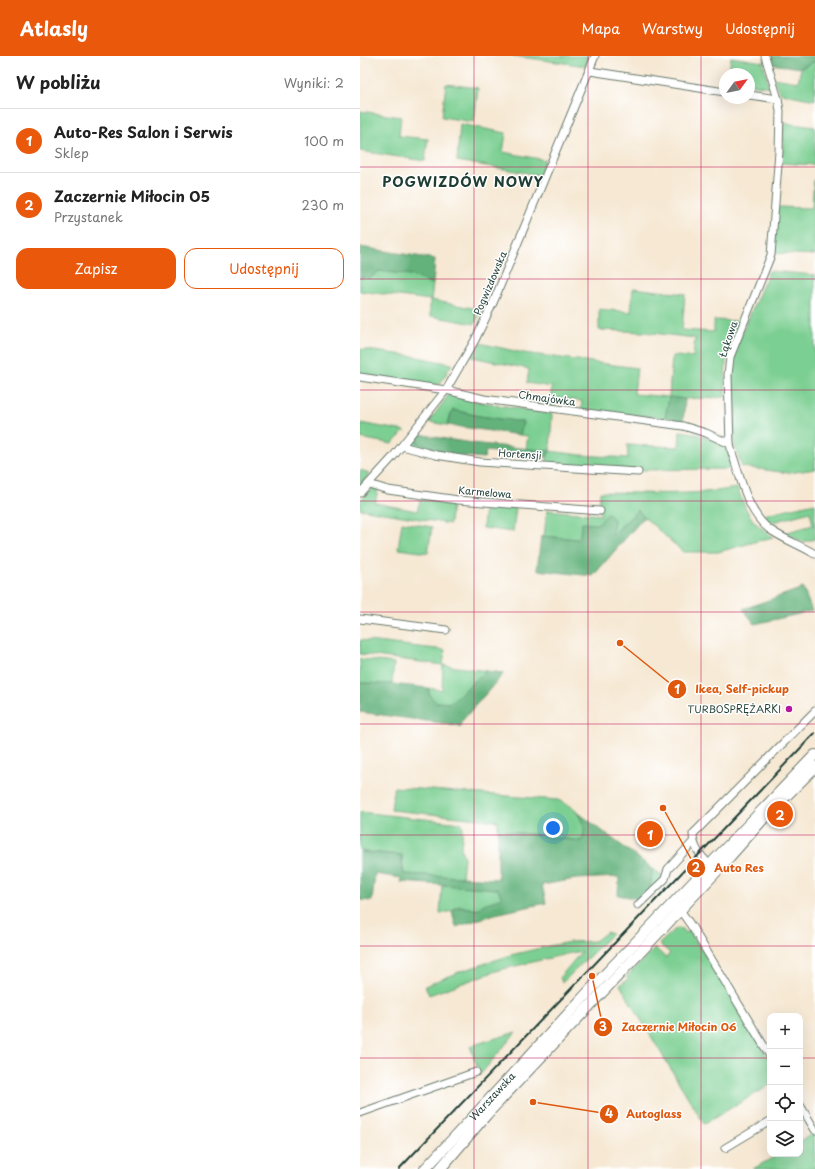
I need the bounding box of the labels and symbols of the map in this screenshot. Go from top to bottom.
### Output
north arrow [719,68,755,104]
district label: POGWIZDÓW NOWY [382,171,544,192]
street label: Pogwizdowska [469,248,510,317]
street label: Łąkowa [714,318,741,359]
street label: Chmajówka [517,386,577,409]
street label: Hortensji [498,445,542,463]
street label: Karmelowa [458,482,513,501]
callout: Ikea, Self-pickup [667,678,797,701]
text: 1 [674,680,680,698]
text: Ikea, Self-pickup [695,680,789,697]
place label: TURBOSPRĘŻARKI [688,701,781,716]
marker: TURBOSPRĘŻARKI [784,704,794,714]
pin: 2 [767,799,793,829]
your location [543,818,563,838]
pin: 1 [637,819,663,849]
callout: Auto Res [686,856,772,879]
text: 2 [692,858,701,876]
text: Auto Res [714,859,764,876]
callout: Zaczernie Miłocin 06 [593,1016,745,1039]
text: 3 [599,1017,607,1035]
text: Zaczernie Miłocin 06 [621,1018,737,1035]
street label: Warszawska [465,1068,519,1124]
callout: Autoglass [599,1102,690,1125]
text: 4 [605,1104,613,1122]
text: Autoglass [626,1105,682,1122]

